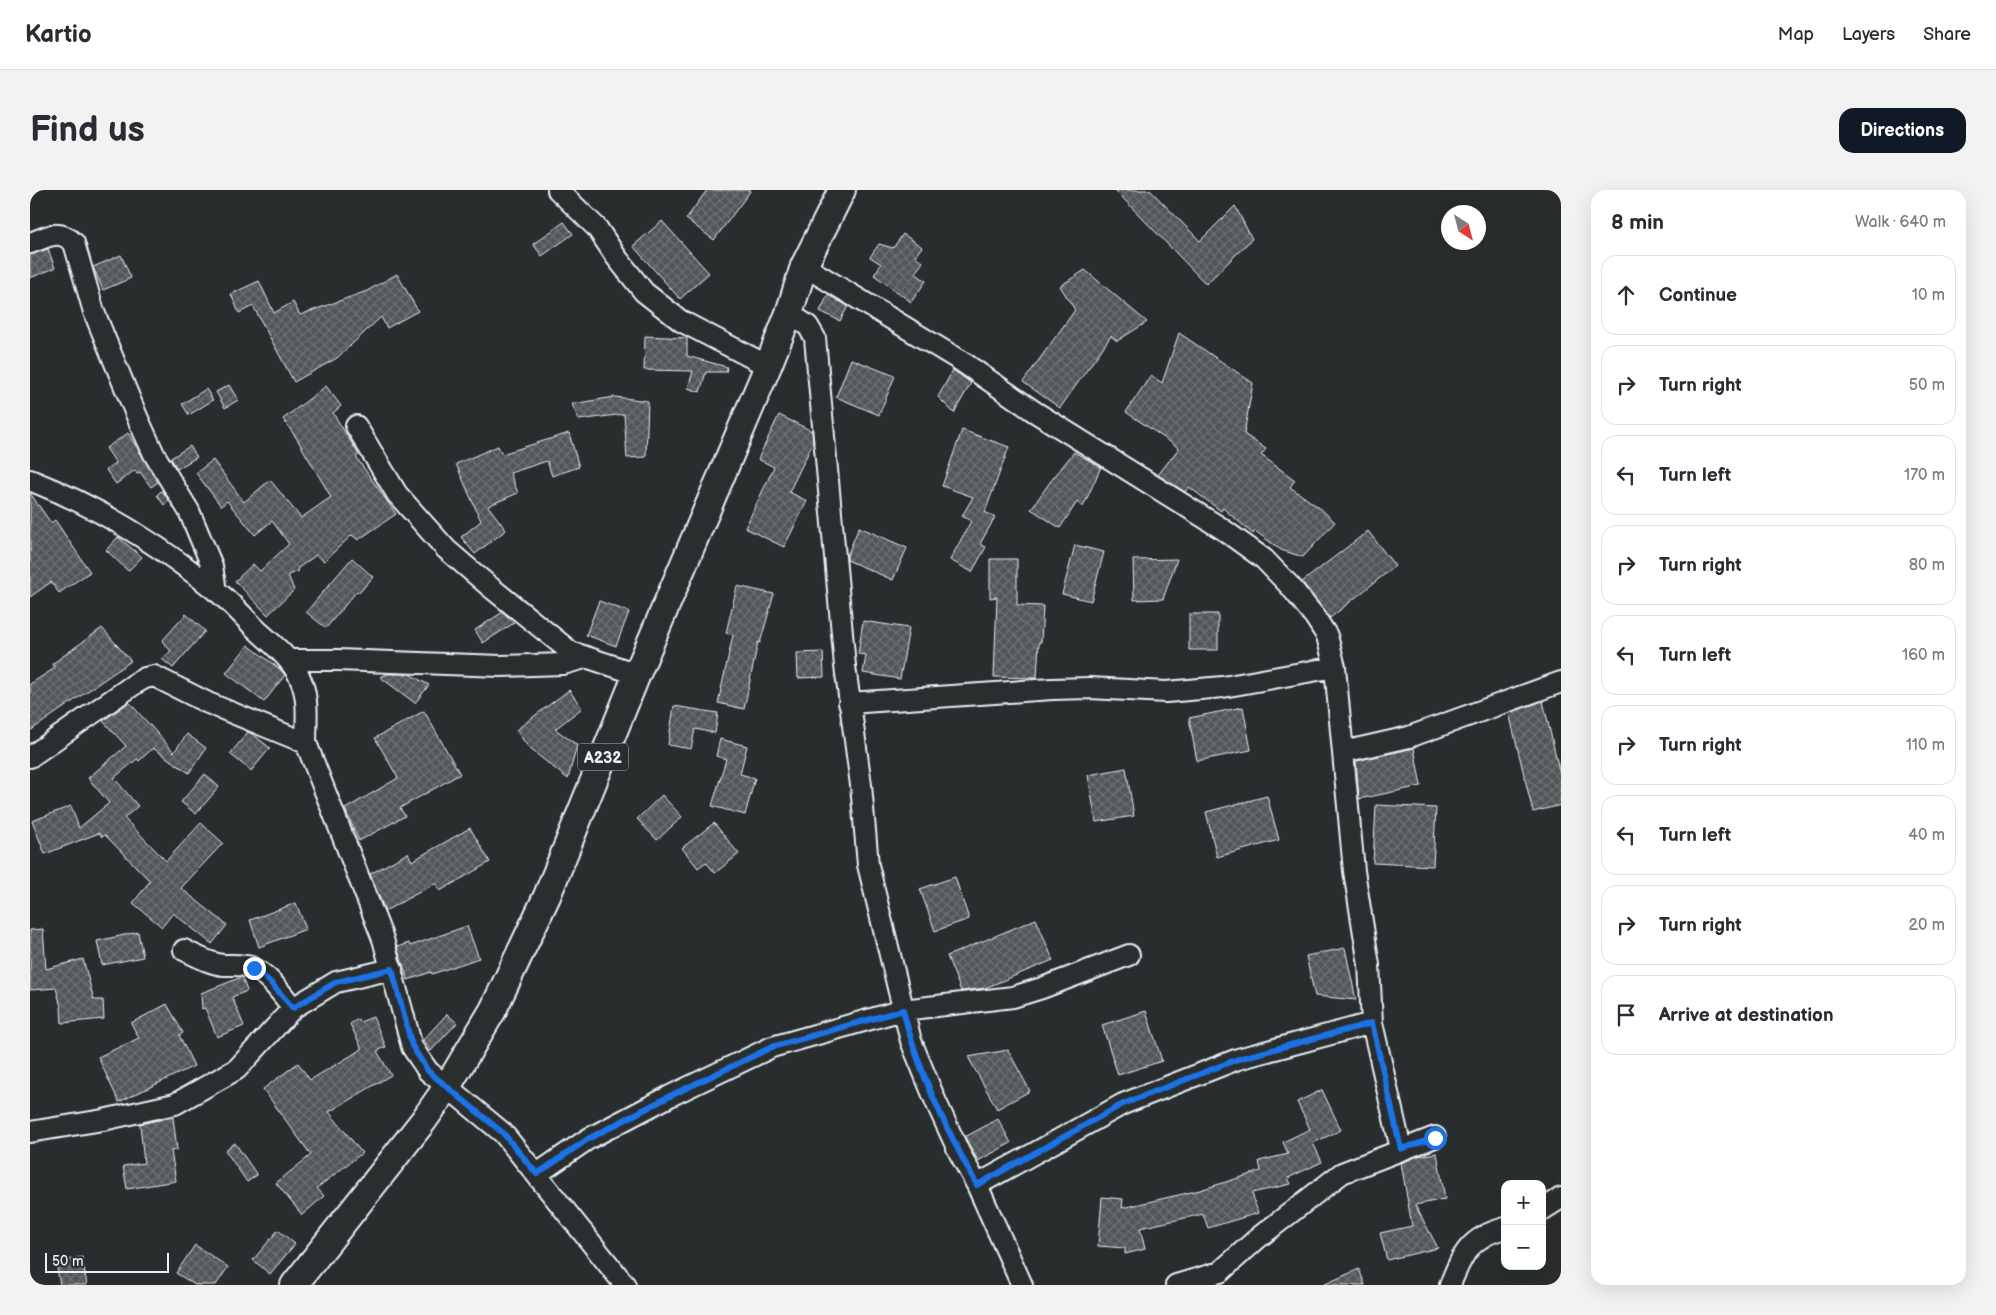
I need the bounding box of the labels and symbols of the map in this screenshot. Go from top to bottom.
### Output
north arrow [1441,205,1486,250]
road number: A232 [578,744,628,770]
route end [243,957,266,980]
route start [1424,1127,1447,1150]
scale bar [45,1250,169,1273]

